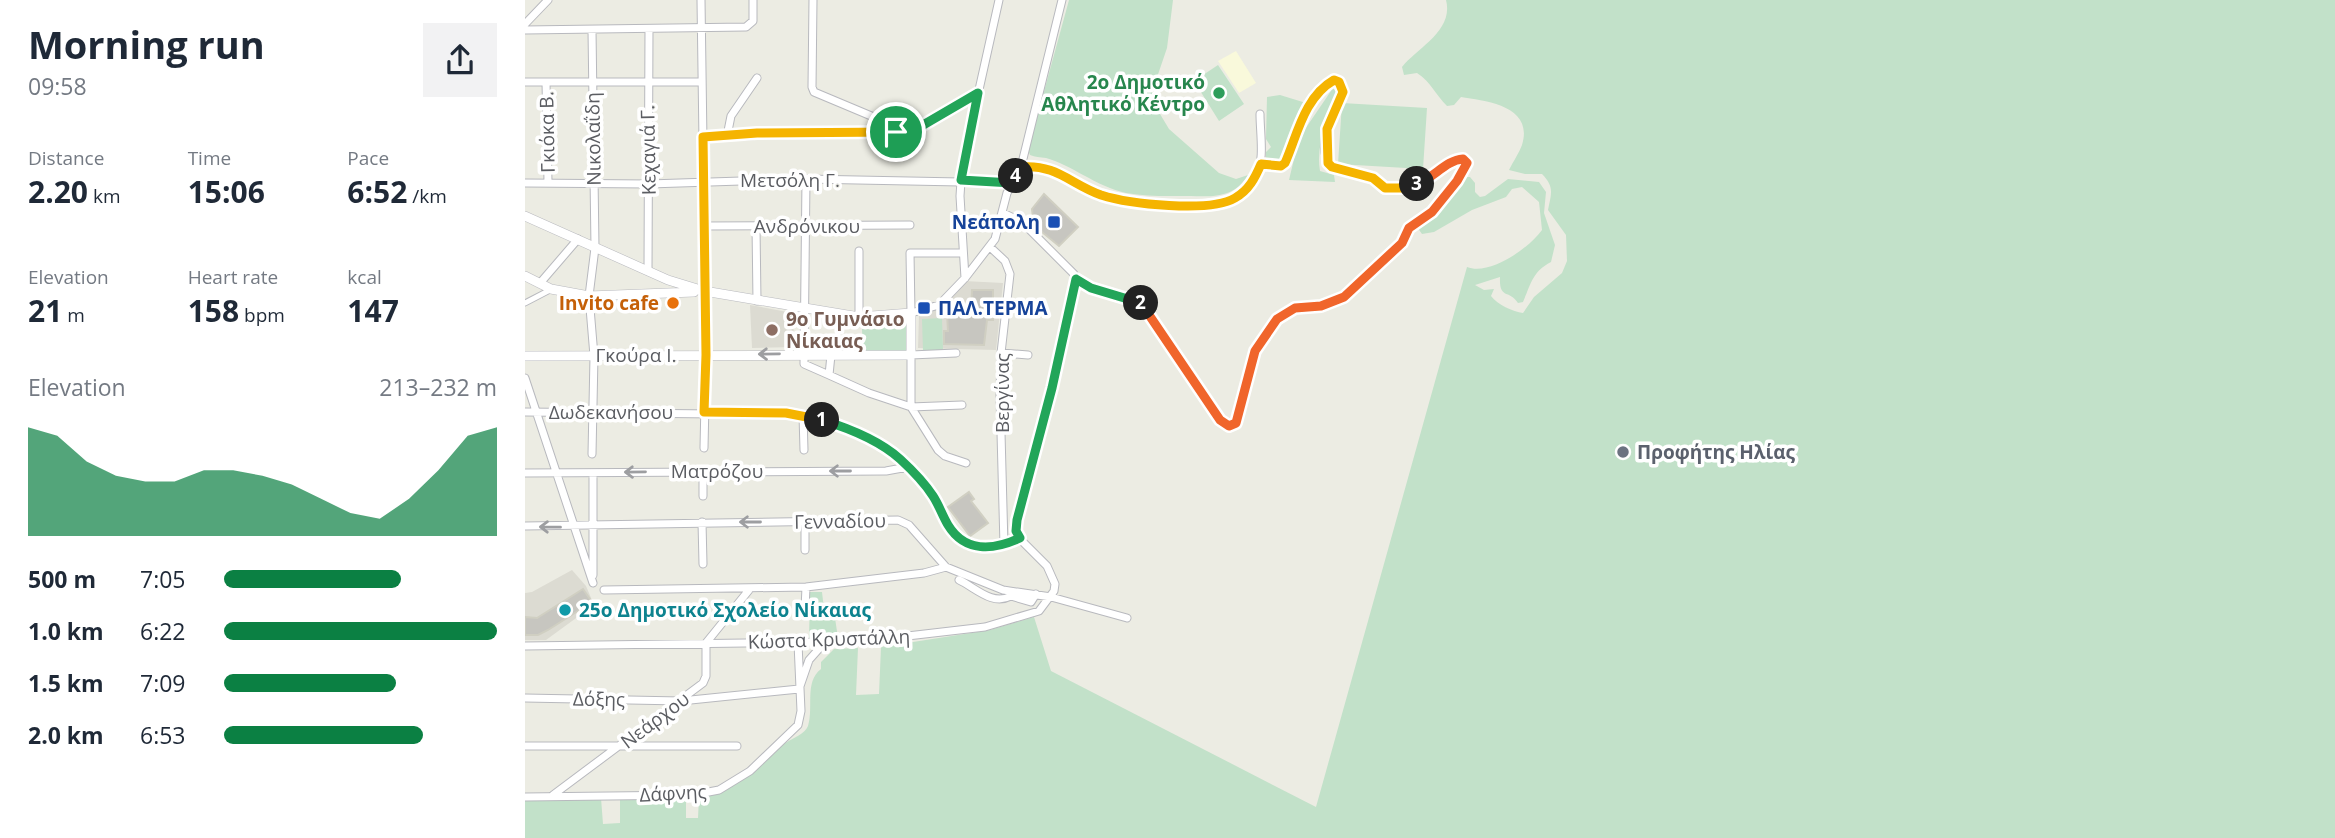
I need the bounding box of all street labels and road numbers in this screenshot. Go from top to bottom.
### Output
street label: Γκιόκα Β. [533,91,561,173]
street label: Νικολαΐδη [579,92,607,186]
street label: Κεχαγιά Γ. [634,105,662,195]
street label: Μετσόλη Γ. [740,167,840,193]
street label: Ανδρόνικου [754,213,860,239]
street label: Γκούρα Ι. [595,342,677,368]
street label: Βεργίνας [989,353,1015,433]
street label: Δωδεκανήσου [549,399,673,425]
street label: Ματρόζου [671,458,763,484]
street label: Γενναδίου [794,507,886,535]
street label: Κώστα Κρυστάλλη [747,623,911,655]
street label: Δόξης [573,686,625,712]
street label: Νεάρχου [615,686,695,754]
street label: Δάφνης [639,778,707,808]

